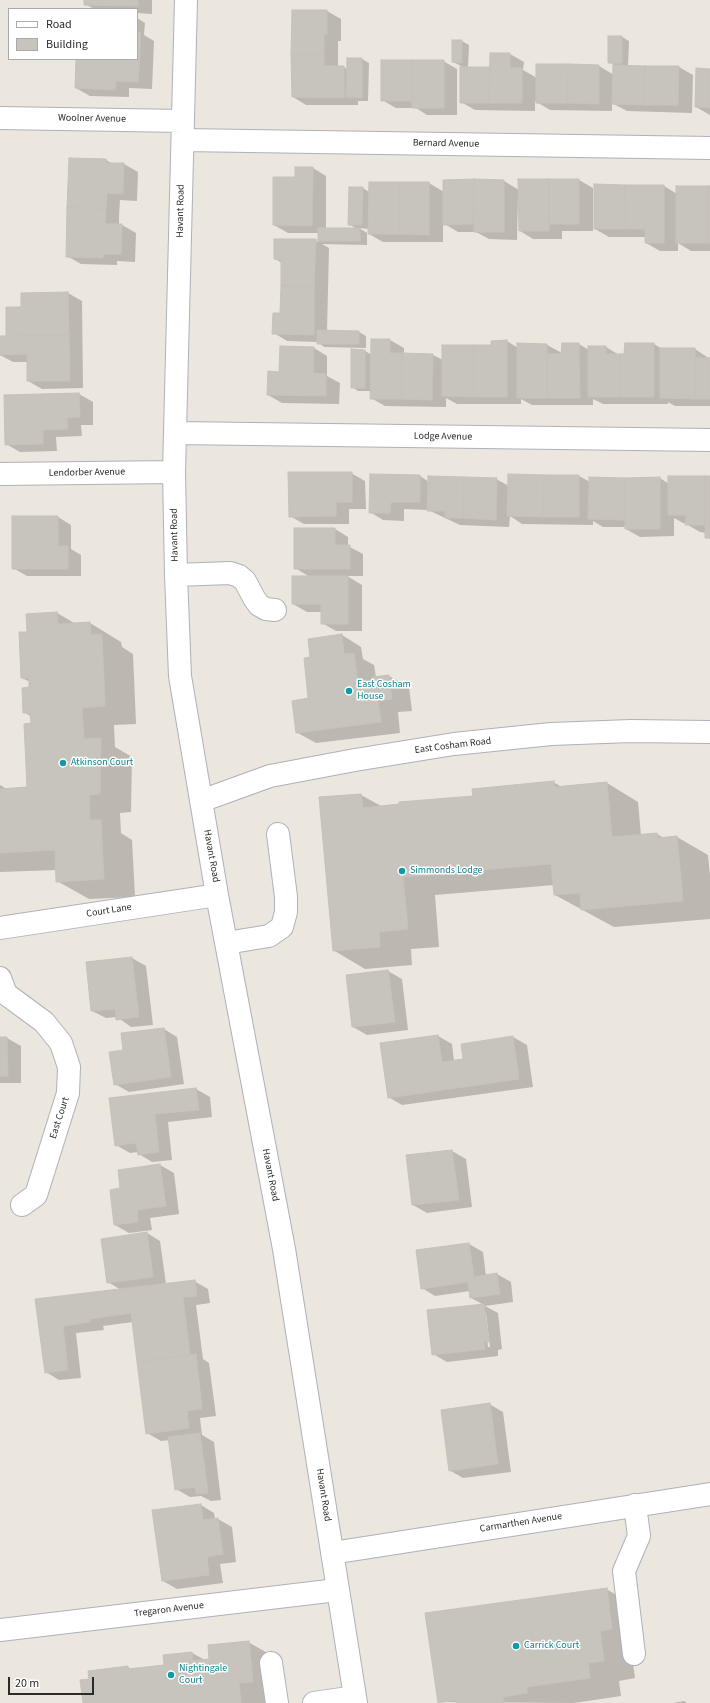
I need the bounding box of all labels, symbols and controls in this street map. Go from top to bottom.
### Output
legend [8,8,138,60]
text: Road [46,16,72,33]
text: Building [46,36,88,53]
street label: Woolner Avenue [58,112,126,126]
street label: Bernard Avenue [413,137,479,151]
street label: Havant Road [175,184,187,238]
street label: Lodge Avenue [414,430,472,444]
street label: Lendorber Avenue [49,466,125,480]
street label: Havant Road [169,508,181,562]
place label: East Cosham House [357,679,411,702]
marker: East Cosham House [344,686,354,696]
street label: East Cosham Road [414,735,492,757]
place label: Atkinson Court [71,757,133,769]
marker: Atkinson Court [58,758,68,768]
street label: Havant Road [200,829,222,883]
place label: Simmonds Lodge [410,865,483,877]
marker: Simmonds Lodge [397,866,407,876]
street label: Court Lane [85,901,133,921]
street label: East Court [48,1096,72,1140]
street label: Havant Road [259,1148,281,1202]
street label: Havant Road [313,1468,333,1522]
street label: Carmarthen Avenue [479,1511,563,1535]
street label: Tregaron Avenue [133,1600,205,1620]
place label: Carrick Court [524,1640,579,1652]
marker: Carrick Court [511,1641,521,1651]
place label: Nightingale Court [179,1663,227,1686]
scale bar [10,1669,96,1695]
marker: Nightingale Court [166,1670,176,1680]
text: 20 m [15,1675,39,1692]

